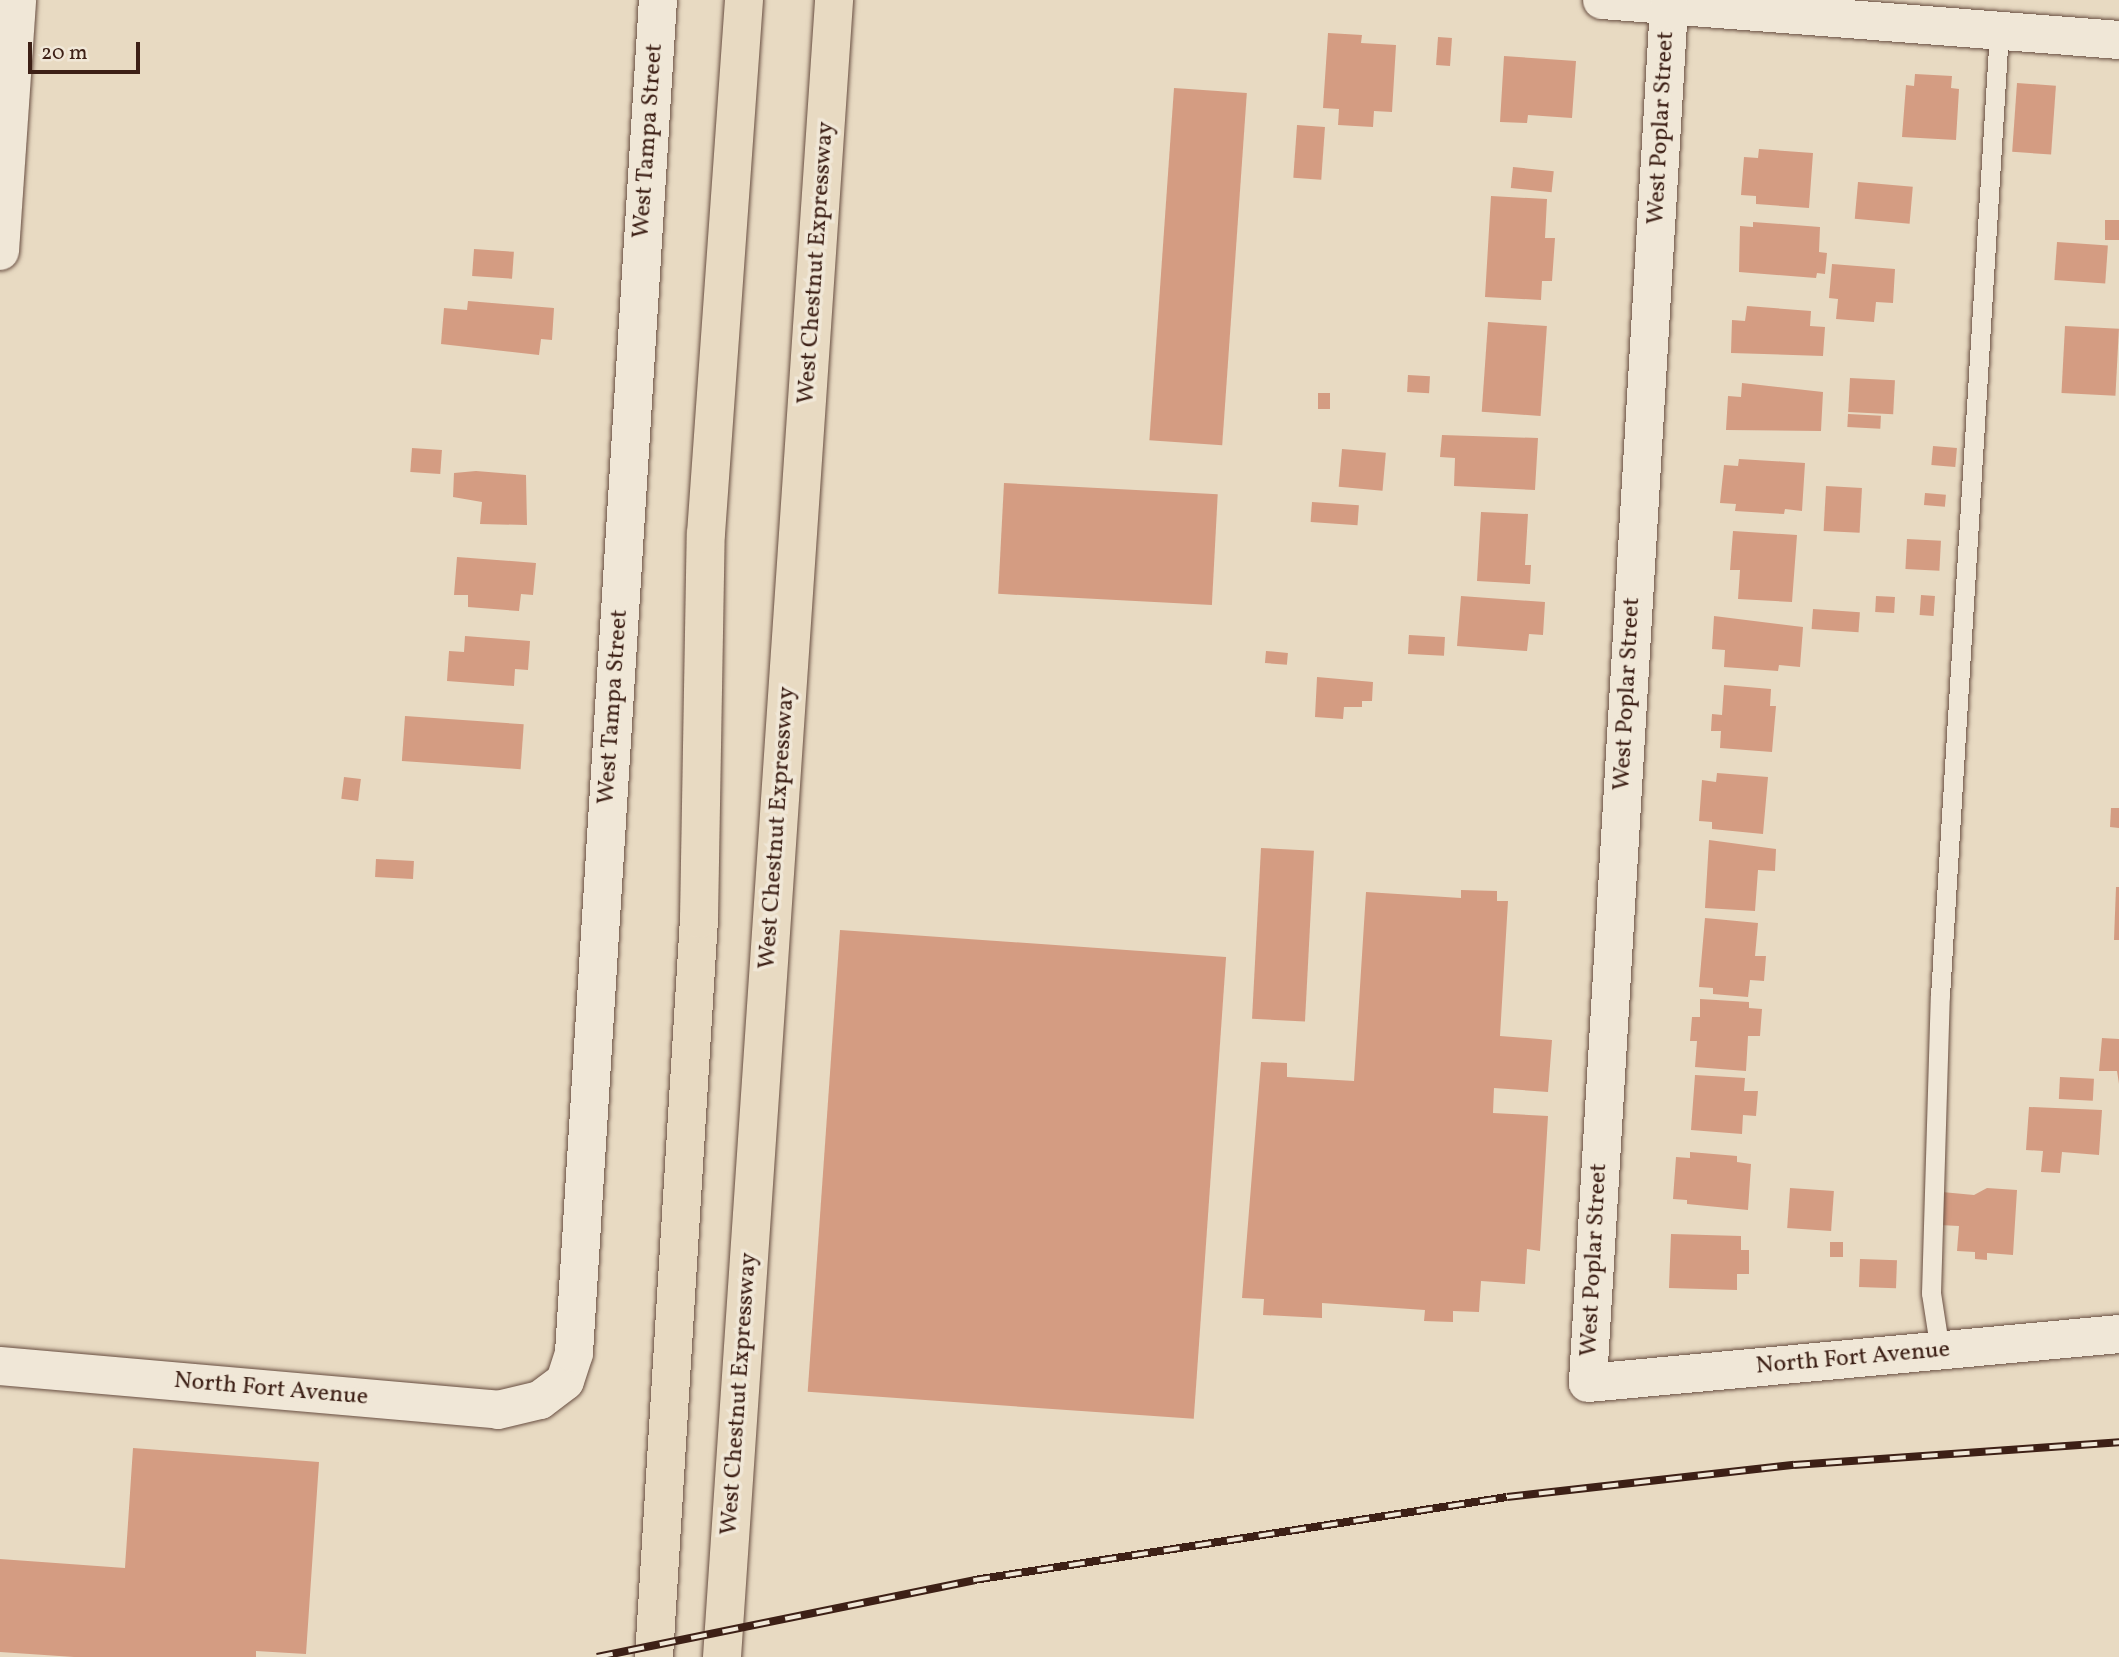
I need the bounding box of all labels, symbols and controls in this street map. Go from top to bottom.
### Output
scale bar [32,28,144,72]
street label: West Poplar Street [1643,31,1681,225]
text: 20 m [41,39,87,68]
street label: West Tampa Street [628,42,670,240]
street label: West Chestnut Expressway [793,121,841,405]
street label: West Poplar Street [1609,597,1647,791]
street label: West Tampa Street [593,608,635,806]
street label: West Chestnut Expressway [754,686,802,970]
street label: West Poplar Street [1576,1163,1614,1357]
street label: West Chestnut Expressway [716,1252,764,1536]
street label: North Fort Avenue [1755,1336,1951,1382]
street label: North Fort Avenue [173,1367,369,1413]

